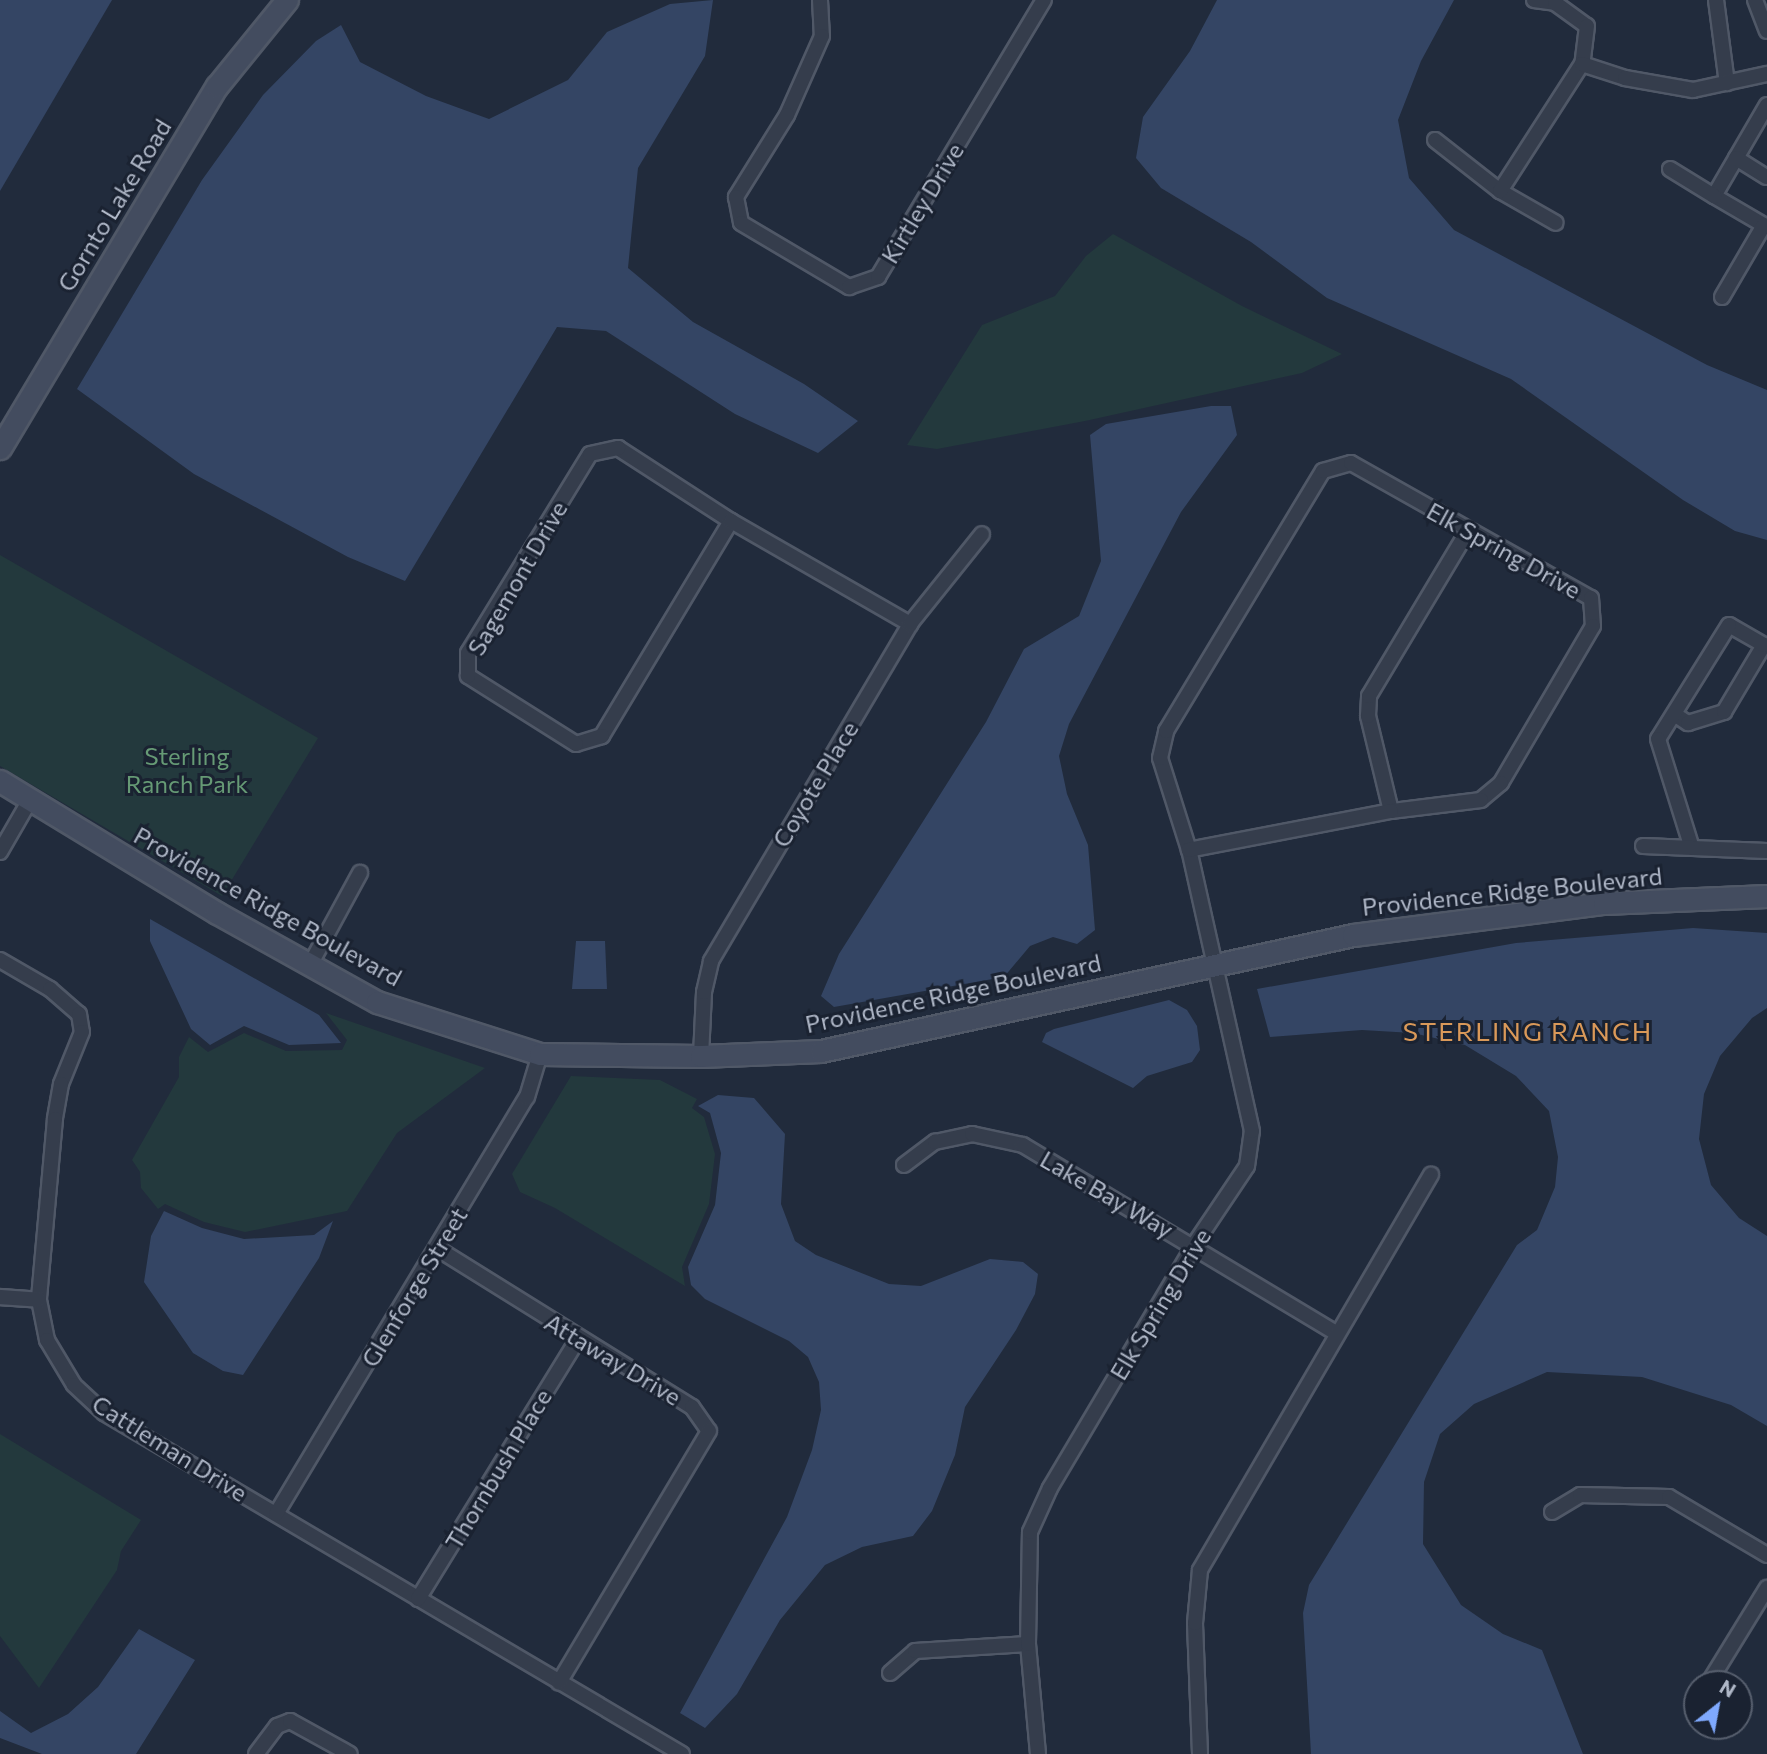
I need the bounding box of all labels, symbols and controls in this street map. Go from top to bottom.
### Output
street label: Gornto Lake Road [51,114,177,296]
street label: Kirtley Drive [875,138,969,268]
street label: Sagemont Drive [461,496,573,660]
street label: Elk Spring Drive [1422,496,1586,604]
street label: Coyote Place [766,716,864,852]
park label: Sterling Ranch Park [126,742,248,798]
street label: Providence Ridge Boulevard [129,820,407,992]
street label: Providence Ridge Boulevard [1361,861,1663,921]
street label: Providence Ridge Boulevard [803,948,1103,1038]
district label: STERLING RANCH [1405,1015,1651,1047]
street label: Lake Bay Way [1035,1144,1179,1244]
street label: Glenforge Street [355,1202,473,1372]
street label: Elk Spring Drive [1104,1223,1216,1385]
street label: Attaway Drive [540,1307,686,1411]
street label: Thornbush Place [439,1384,557,1554]
street label: Cattleman Drive [87,1389,253,1507]
north arrow [1683,1670,1753,1740]
text: N [1716,1675,1740,1702]

